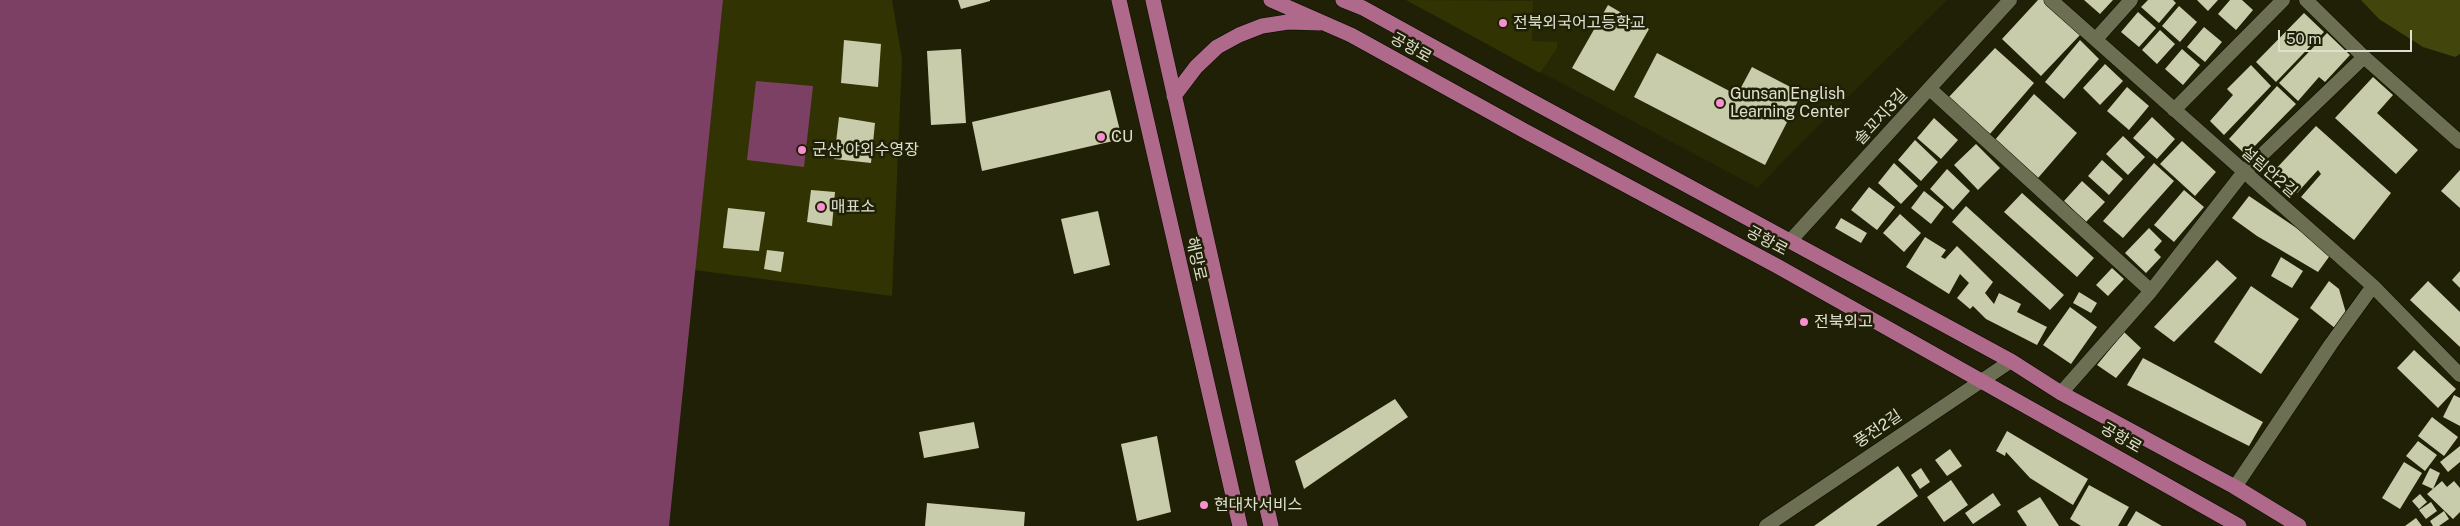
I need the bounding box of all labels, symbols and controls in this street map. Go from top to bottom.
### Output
place label: 전북외국어고등학교 [1513,13,1645,33]
marker: 전북외국어고등학교 [1497,17,1509,29]
scale bar [2280,20,2414,52]
street label: 공항로 [1387,29,1435,67]
text: 50 m [2286,30,2321,47]
place label: Gunsan English Learning Center [1730,84,1850,122]
street label: 솔꼬지3길 [1850,85,1912,149]
marker: Gunsan English Learning Center [1714,97,1726,109]
place label: CU [1111,127,1133,147]
marker: CU [1095,131,1107,143]
place label: 군산 야외수영장 [812,140,919,160]
street label: 설림안2길 [2237,142,2301,202]
marker: 군산 야외수영장 [796,144,808,156]
place label: 매표소 [831,197,875,217]
marker: 매표소 [815,201,827,213]
street label: 공항로 [1743,222,1791,260]
street label: 해망로 [1182,235,1210,283]
place label: 전북외고 [1814,312,1873,332]
marker: 전북외고 [1798,316,1810,328]
street label: 풍전2길 [1850,406,1906,452]
street label: 공항로 [2097,419,2145,457]
place label: 현대차서비스 [1214,495,1302,515]
marker: 현대차서비스 [1198,499,1210,511]

